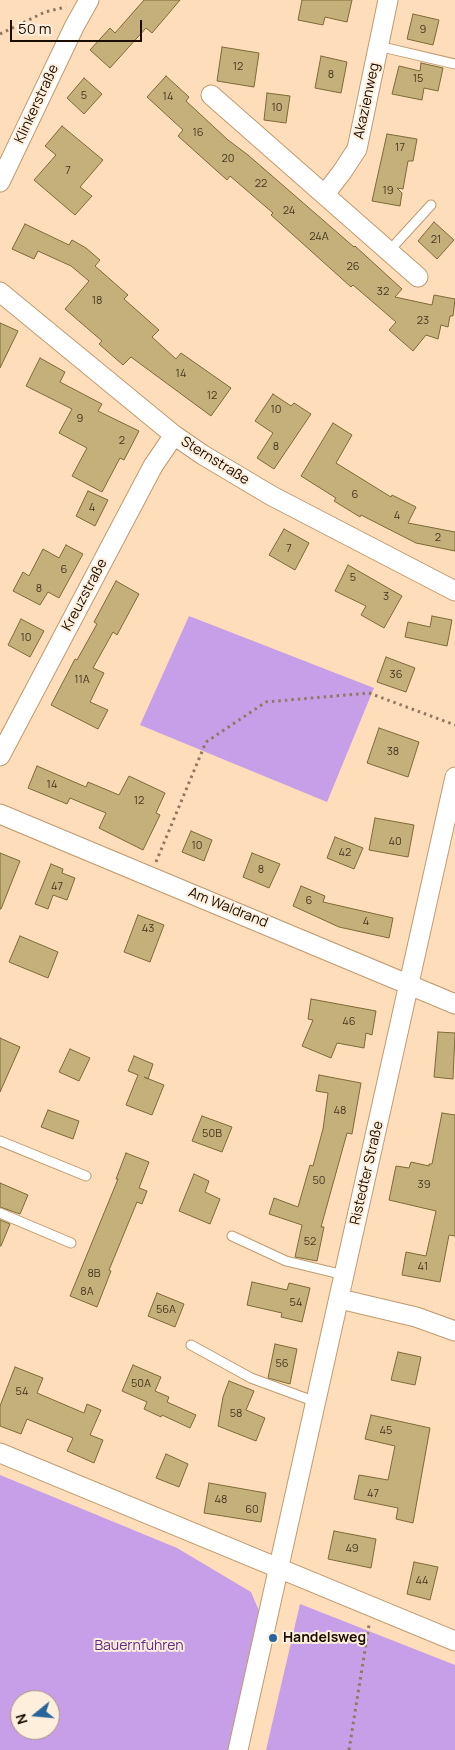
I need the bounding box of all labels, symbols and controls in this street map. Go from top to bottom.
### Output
scale bar [12,10,145,42]
text: 50 m [18,18,52,39]
house number: 9 [420,23,426,37]
house number: 12 [233,60,243,74]
street label: Akazienweg [351,61,383,141]
street label: Klinkerstraße [11,62,63,146]
house number: 8 [328,68,334,82]
house number: 15 [413,72,423,86]
house number: 5 [81,89,87,103]
house number: 14 [163,90,173,104]
house number: 10 [272,101,282,115]
house number: 16 [192,126,204,140]
house number: 17 [395,141,405,155]
house number: 20 [222,152,234,166]
house number: 7 [65,164,71,178]
house number: 22 [255,177,267,191]
house number: 19 [382,184,394,198]
house number: 24 [283,204,295,218]
house number: 24A [309,230,329,244]
house number: 21 [431,233,441,247]
house number: 26 [346,260,360,274]
house number: 32 [377,285,389,299]
house number: 18 [92,294,102,308]
house number: 23 [417,314,429,328]
house number: 14 [176,367,186,381]
house number: 12 [207,389,217,403]
house number: 10 [271,403,281,417]
house number: 9 [77,412,83,426]
street label: Sternstraße [178,433,252,489]
house number: 2 [119,434,125,448]
house number: 8 [273,440,279,454]
house number: 6 [352,488,358,502]
house number: 4 [89,501,95,515]
house number: 4 [394,509,400,523]
house number: 2 [435,531,441,545]
house number: 7 [286,542,292,556]
street label: Kreuzstraße [59,556,111,634]
house number: 6 [61,563,67,577]
house number: 5 [350,571,356,585]
house number: 8 [36,582,42,596]
house number: 3 [383,590,389,604]
house number: 10 [21,631,31,645]
house number: 36 [390,668,402,682]
house number: 11A [74,673,90,687]
house number: 38 [387,745,399,759]
house number: 14 [47,778,57,792]
house number: 12 [134,794,144,808]
house number: 40 [388,835,402,849]
house number: 10 [192,839,202,853]
house number: 42 [339,846,351,860]
house number: 8 [258,863,264,877]
house number: 47 [51,880,63,894]
street label: Am Waldrand [186,884,270,932]
house number: 6 [306,894,312,908]
house number: 4 [363,915,369,929]
house number: 43 [142,922,154,936]
house number: 46 [342,1015,356,1029]
house number: 48 [334,1104,346,1118]
street label: Ristedter Straße [347,1119,387,1227]
house number: 50B [202,1127,222,1141]
house number: 50 [312,1174,326,1188]
house number: 39 [418,1178,430,1192]
house number: 52 [304,1235,316,1249]
house number: 41 [418,1260,428,1274]
house number: 8B [87,1267,101,1281]
house number: 8A [80,1285,94,1299]
house number: 54 [290,1296,302,1310]
house number: 56A [156,1303,176,1317]
house number: 56 [275,1357,289,1371]
house number: 50A [131,1377,151,1391]
house number: 54 [16,1385,28,1399]
house number: 58 [230,1407,242,1421]
house number: 45 [380,1424,392,1438]
house number: 47 [367,1487,379,1501]
house number: 48 [215,1493,227,1507]
house number: 60 [245,1503,259,1517]
house number: 49 [345,1542,359,1556]
house number: 44 [415,1574,429,1588]
place label: Handelsweg [283,1630,366,1646]
marker: Handelsweg [267,1632,279,1644]
park label: Bauernfuhren [94,1638,184,1654]
north arrow [10,1690,60,1740]
text: N [11,1712,32,1727]

